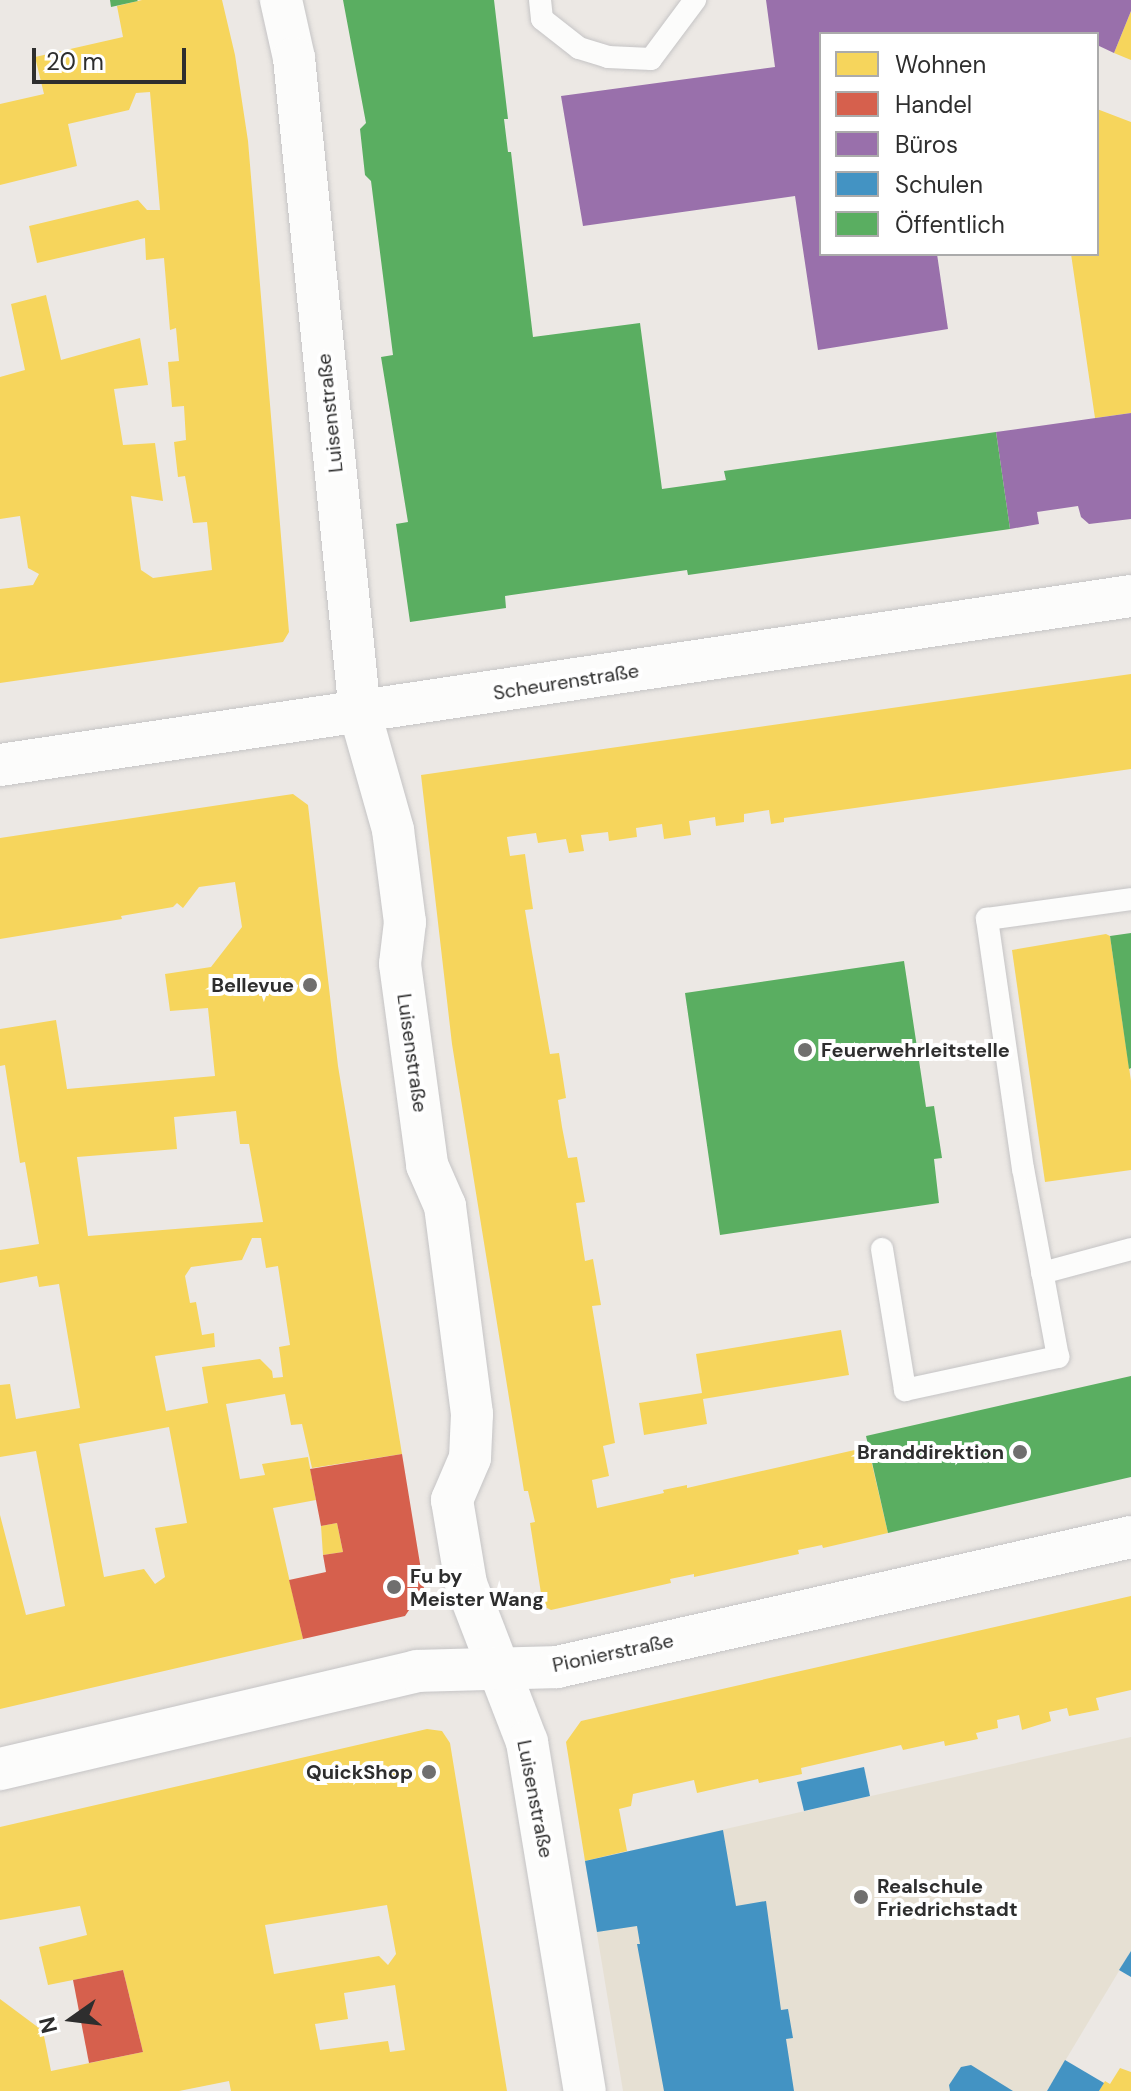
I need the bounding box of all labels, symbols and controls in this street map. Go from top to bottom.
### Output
scale bar [36,32,190,82]
legend [819,32,1099,256]
text: 20 m [46,46,104,77]
text: Wohnen [895,49,986,80]
text: Handel [895,89,972,120]
text: Büros [895,129,958,160]
text: Schulen [895,169,983,200]
text: Öffentlich [895,209,1005,240]
street label: Luisenstraße [312,352,348,474]
street label: Scheurenstraße [491,659,641,705]
place label: Bellevue [211,973,294,997]
marker: Bellevue [301,976,319,994]
street label: Luisenstraße [392,992,432,1114]
place label: Feuerwehrleitstelle [821,1038,1010,1062]
marker: Feuerwehrleitstelle [796,1041,814,1059]
place label: Branddirektion [857,1440,1004,1464]
marker: Branddirektion [1011,1443,1029,1461]
place label: Fu by Meister Wang [410,1564,544,1611]
marker: Fu by Meister Wang [385,1578,403,1596]
street label: Pionierstraße [550,1628,676,1678]
street label: Luisenstraße [512,1738,558,1860]
place label: QuickShop [306,1760,413,1784]
marker: QuickShop [420,1763,438,1781]
place label: Realschule Friedrichstadt [877,1874,1018,1921]
marker: Realschule Friedrichstadt [852,1888,870,1906]
north arrow [32,1979,112,2059]
text: N [32,2014,64,2036]

